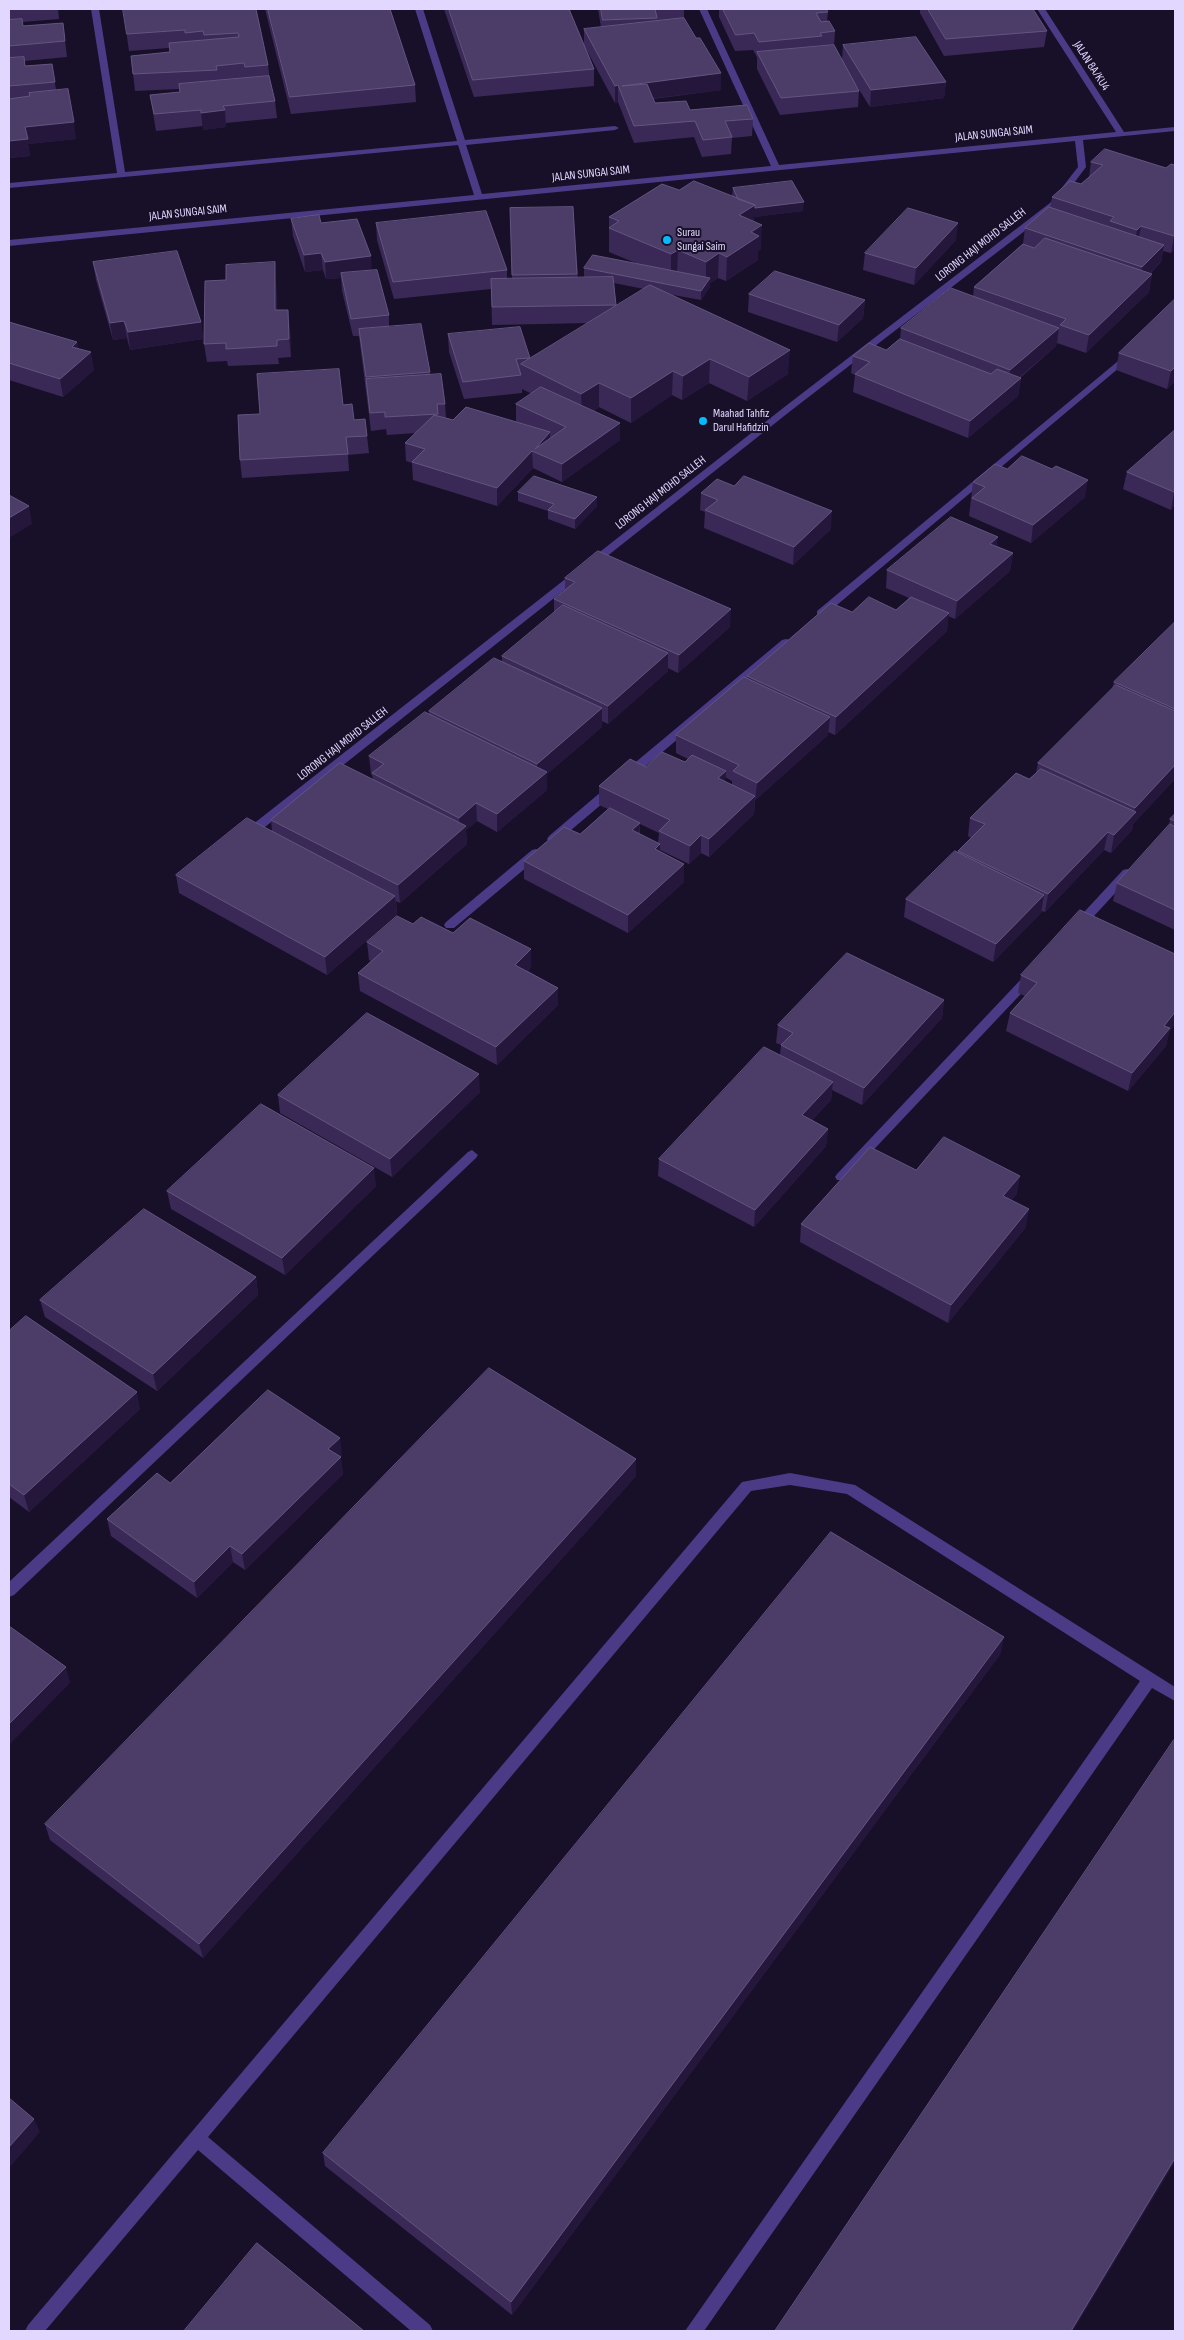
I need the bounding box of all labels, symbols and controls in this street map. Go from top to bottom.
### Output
street label: JALAN 8A/KU4 [1070,39,1112,93]
street label: JALAN SUNGAI SAIM [955,123,1033,145]
street label: JALAN SUNGAI SAIM [552,163,630,185]
street label: JALAN SUNGAI SAIM [149,202,227,224]
street label: LORONG HAJI MOHD SALLEH [933,205,1029,285]
place label: Surau Sungai Saim [677,226,725,254]
marker: Surau Sungai Saim [661,234,673,246]
place label: Maahad Tahfiz Darul Hafidzin [713,407,769,435]
marker: Maahad Tahfiz Darul Hafidzin [697,415,709,427]
street label: LORONG HAJI MOHD SALLEH [613,453,709,533]
street label: LORONG HAJI MOHD SALLEH [295,704,391,784]

